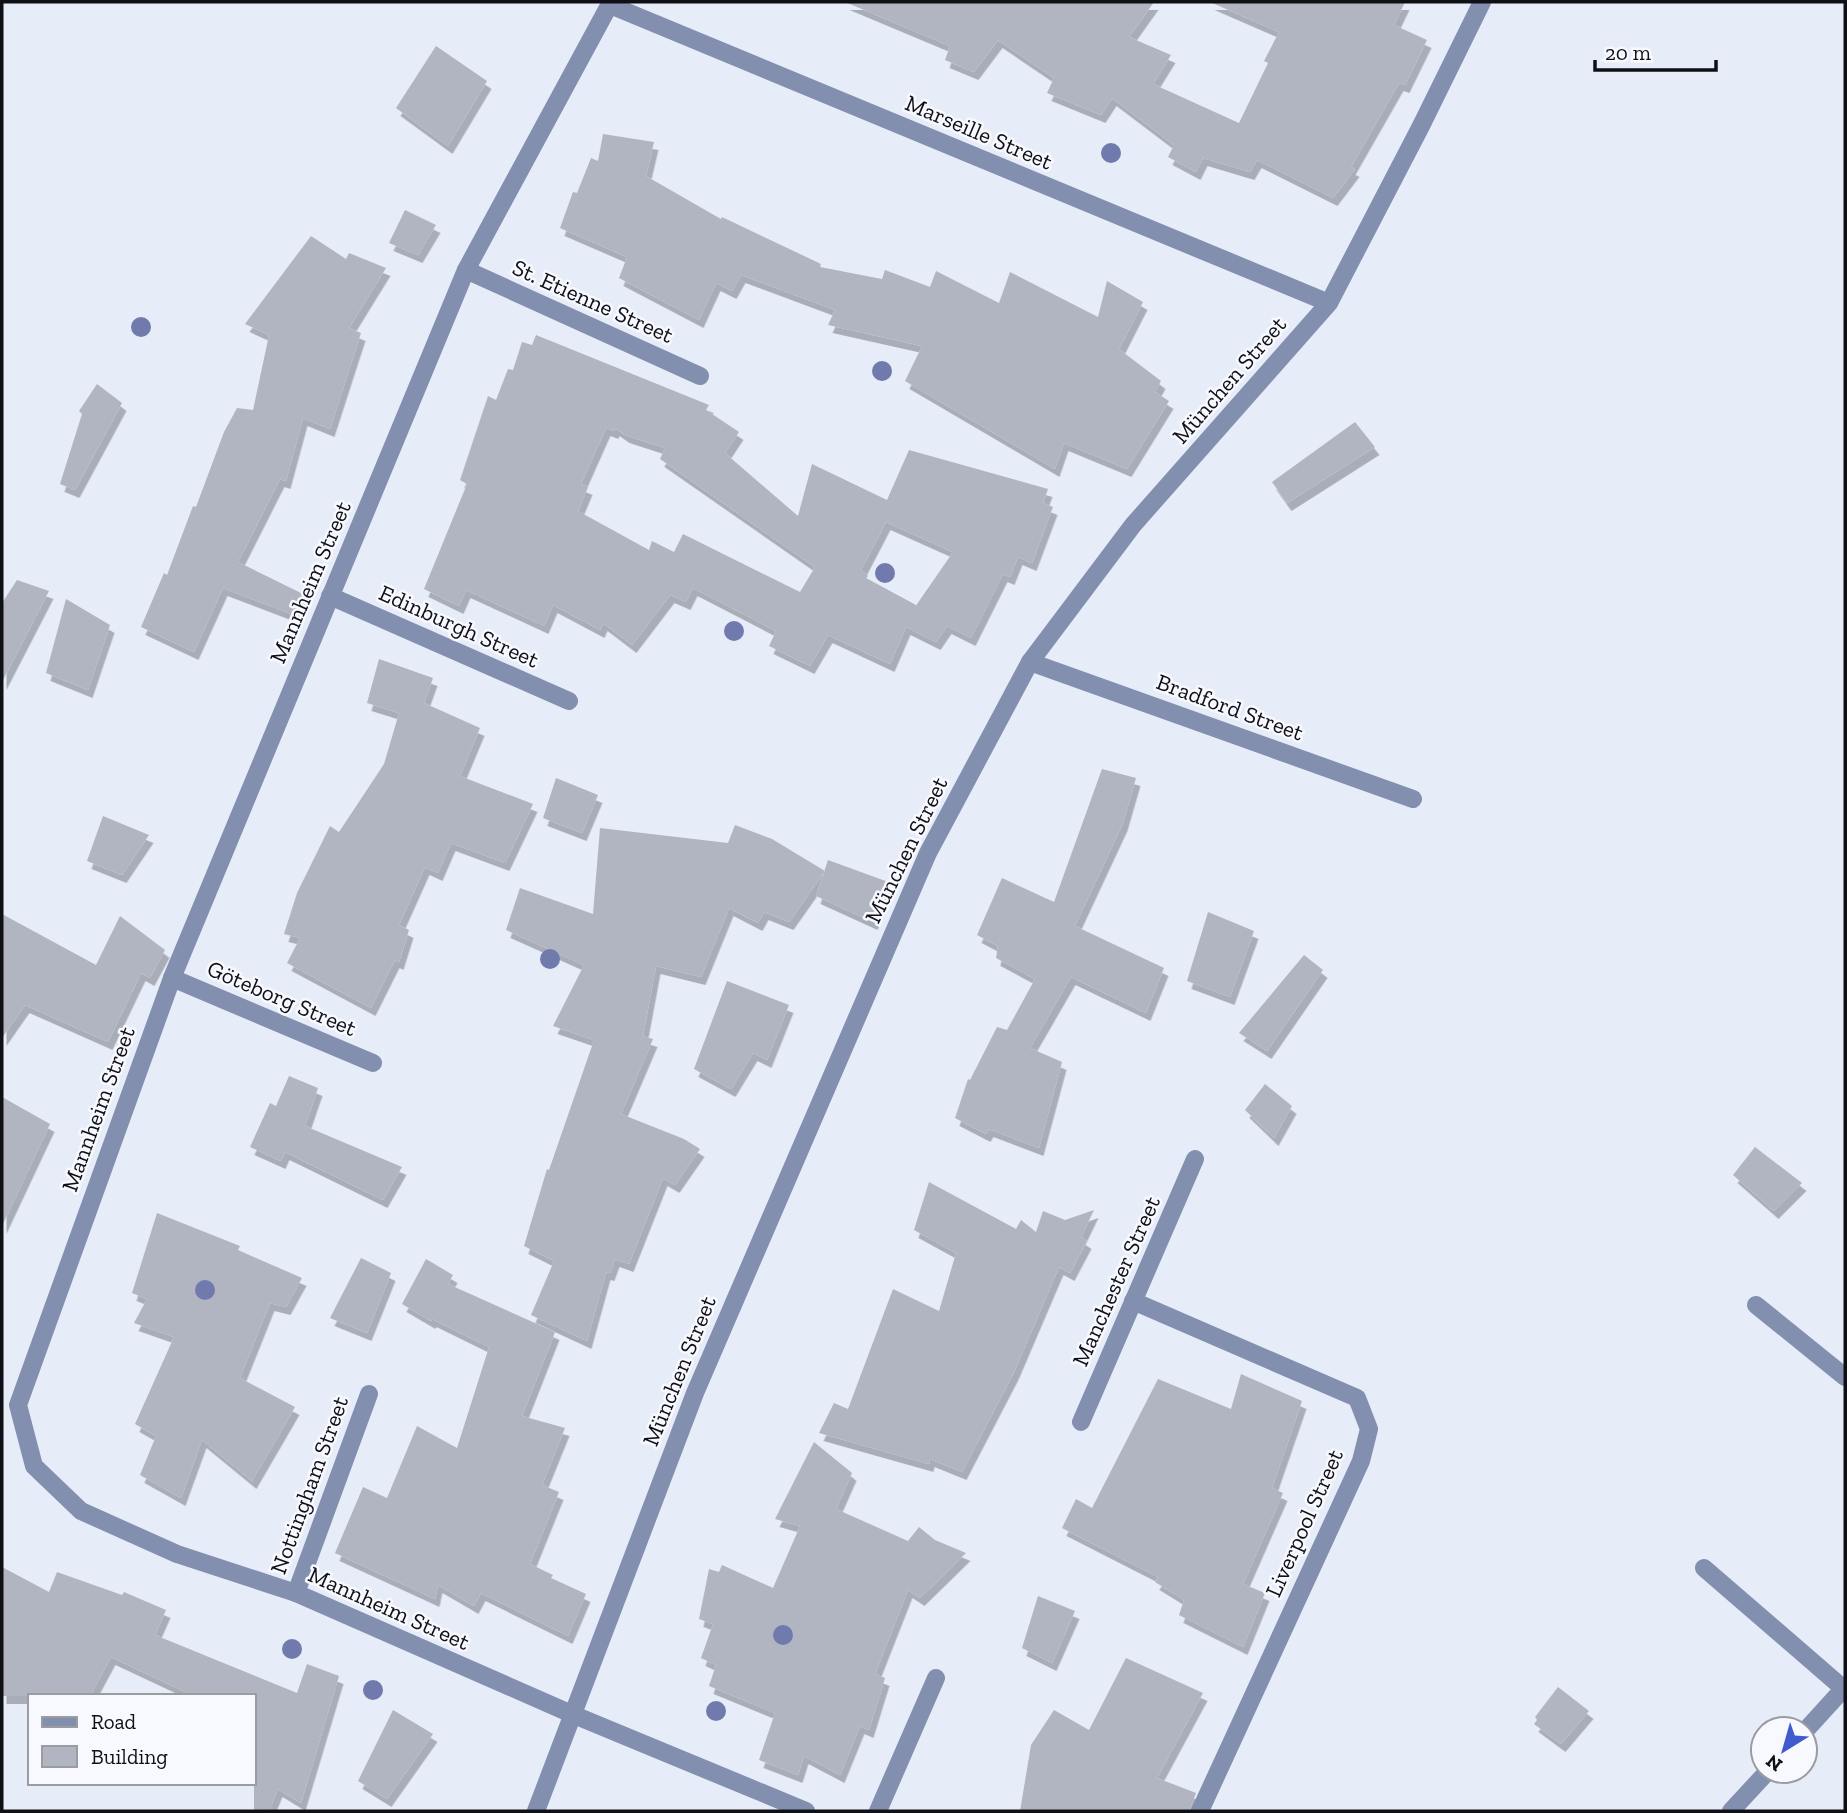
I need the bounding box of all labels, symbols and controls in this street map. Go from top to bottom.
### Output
scale bar [1595,28,1716,72]
text: 20 m [1605,40,1651,65]
street label: Marseille Street [901,88,1057,176]
street label: St. Etienne Street [508,253,678,349]
street label: München Street [1166,310,1292,449]
street label: Mannheim Street [263,496,357,667]
street label: Edinburgh Street [375,578,544,674]
street label: Bradford Street [1153,667,1308,747]
street label: München Street [859,772,954,928]
street label: Göteborg Street [203,954,361,1042]
street label: Mannheim Street [55,1022,141,1195]
street label: Manchester Street [1066,1191,1166,1370]
street label: München Street [636,1292,722,1450]
street label: Nottingham Street [264,1392,354,1578]
street label: Liverpool Street [1259,1444,1349,1601]
street label: Mannheim Street [304,1560,474,1656]
legend [28,1694,256,1785]
text: Road [91,1709,137,1734]
north arrow [1749,1715,1819,1785]
text: Building [91,1744,168,1769]
text: N [1761,1750,1787,1777]

